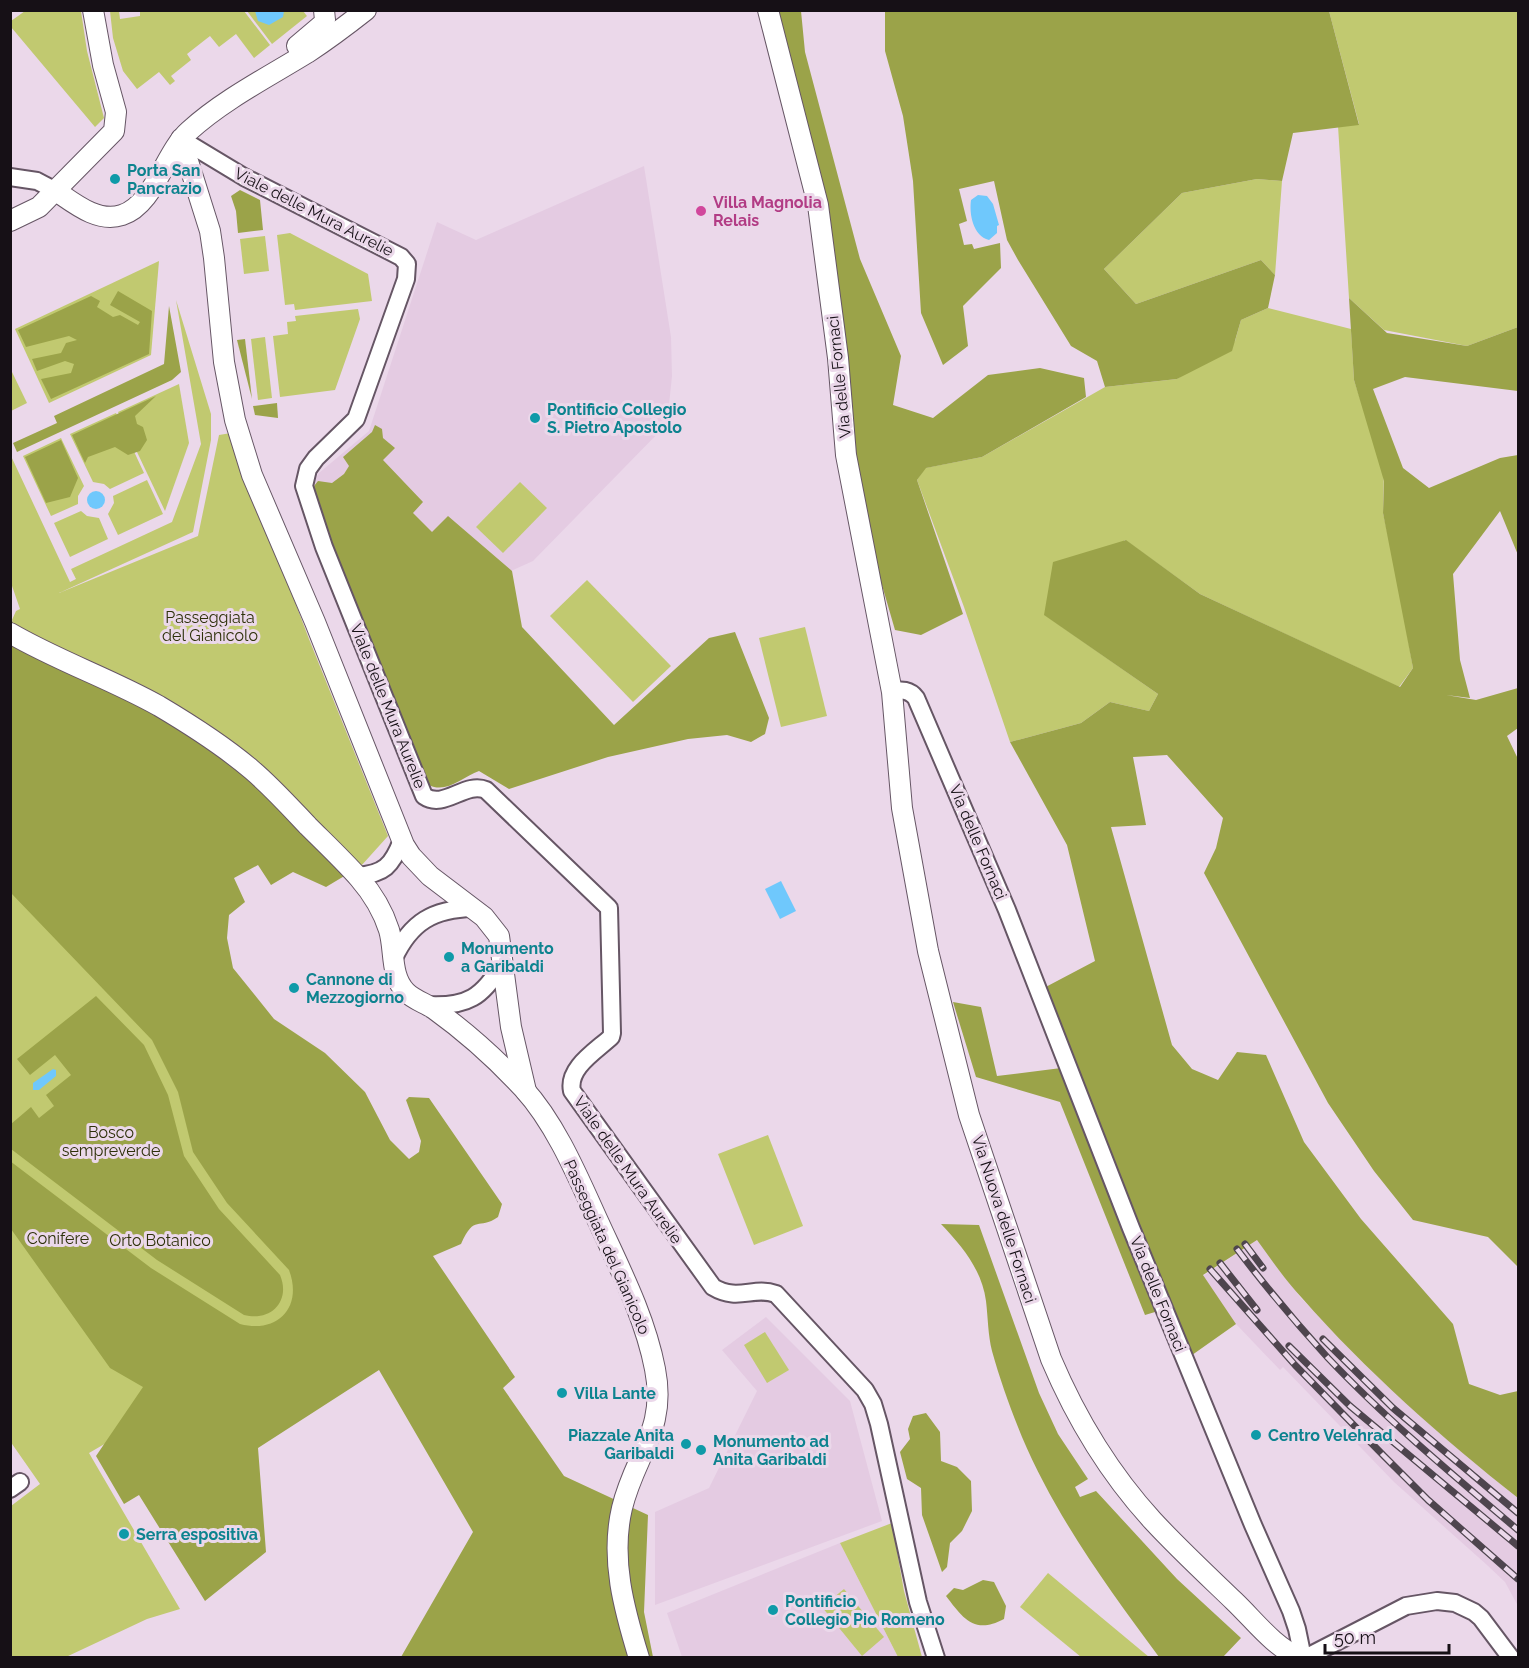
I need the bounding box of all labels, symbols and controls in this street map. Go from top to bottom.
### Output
place label: Porta San Pancrazio [127,161,202,198]
street label: Viale delle Mura Aurelie [231,164,397,260]
marker: Porta San Pancrazio [108,172,122,186]
place label: Villa Magnolia Relais [713,193,822,230]
marker: Villa Magnolia Relais [694,204,708,218]
street label: Via delle Fornaci [823,315,855,439]
place label: Pontificio Collegio S. Pietro Apostolo [547,400,687,437]
marker: Pontificio Collegio S. Pietro Apostolo [528,411,542,425]
park label: Passeggiata del Gianicolo [162,608,258,645]
street label: Viale delle Mura Aurelie [346,621,430,791]
street label: Via delle Fornaci [945,782,1011,902]
place label: Monumento a Garibaldi [461,939,554,976]
marker: Monumento a Garibaldi [442,950,456,964]
place label: Cannone di Mezzogiorno [306,970,404,1007]
marker: Cannone di Mezzogiorno [287,981,301,995]
street label: Viale delle Mura Aurelie [570,1092,686,1248]
park label: Bosco sempreverde [62,1123,160,1160]
street label: Via Nuova delle Fornaci [968,1133,1040,1305]
street label: Passeggiata del Gianicolo [560,1157,654,1337]
park label: Conifere [27,1229,89,1248]
park label: Orto Botanico [109,1231,211,1250]
street label: Via delle Fornaci [1126,1233,1190,1355]
place label: Villa Lante [574,1384,656,1403]
marker: Villa Lante [555,1386,569,1400]
place label: Piazzale Anita Garibaldi [568,1426,674,1463]
place label: Centro Velehrad [1268,1426,1393,1445]
marker: Centro Velehrad [1249,1428,1263,1442]
place label: Monumento ad Anita Garibaldi [713,1432,829,1469]
marker: Piazzale Anita Garibaldi [679,1437,693,1451]
marker: Monumento ad Anita Garibaldi [694,1443,708,1457]
place label: Serra espositiva [136,1525,258,1544]
marker: Serra espositiva [117,1527,131,1541]
place label: Pontificio Collegio Pio Romeno [785,1592,945,1629]
marker: Pontificio Collegio Pio Romeno [766,1603,780,1617]
scale bar [1325,1617,1450,1655]
text: 50 m [1334,1627,1376,1648]

